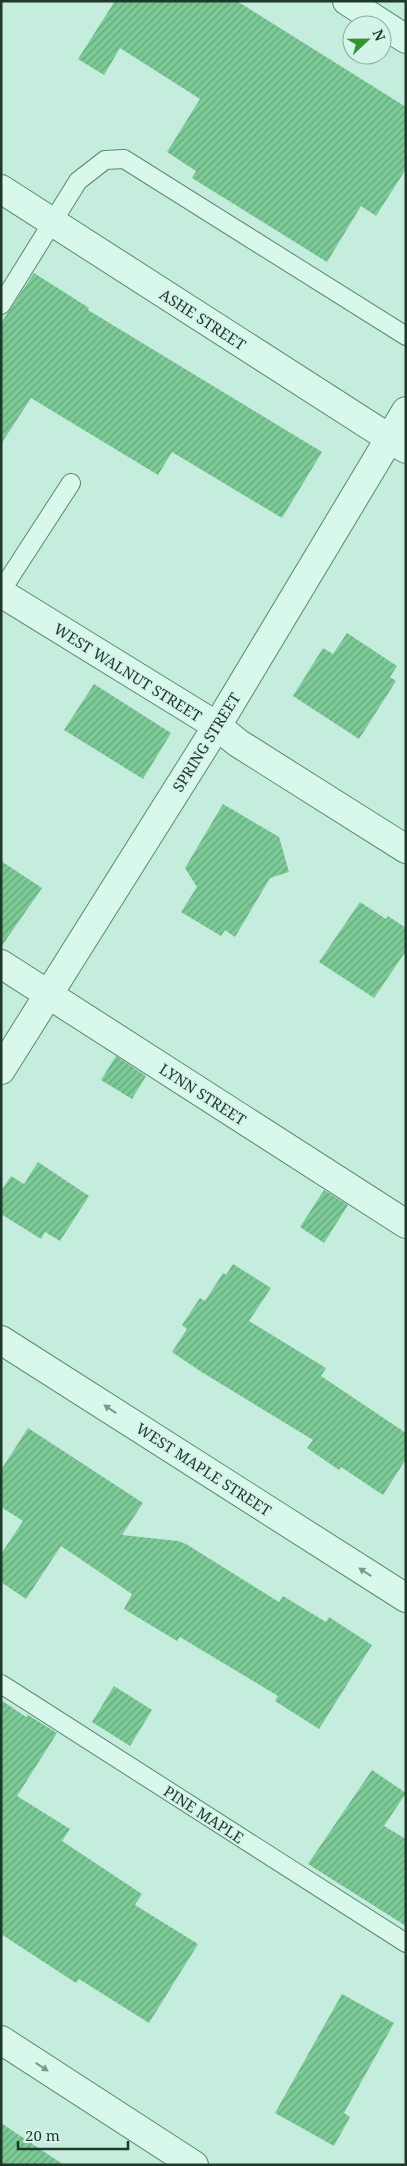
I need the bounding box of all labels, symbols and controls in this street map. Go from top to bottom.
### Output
north arrow [342,15,392,65]
text: N [369,26,390,44]
street label: ASHE STREET [156,284,250,354]
street label: WEST WALNUT STREET [50,618,206,726]
street label: SPRING STREET [167,689,245,795]
street label: LYNN STREET [156,1059,250,1129]
one-way arrow [103,1404,117,1414]
street label: WEST MAPLE STREET [133,1418,275,1520]
one-way arrow [358,1567,371,1577]
street label: PINE MAPLE [160,1781,248,1847]
one-way arrow [36,2062,49,2071]
scale bar [18,2118,128,2150]
text: 20 m [25,2125,60,2145]

